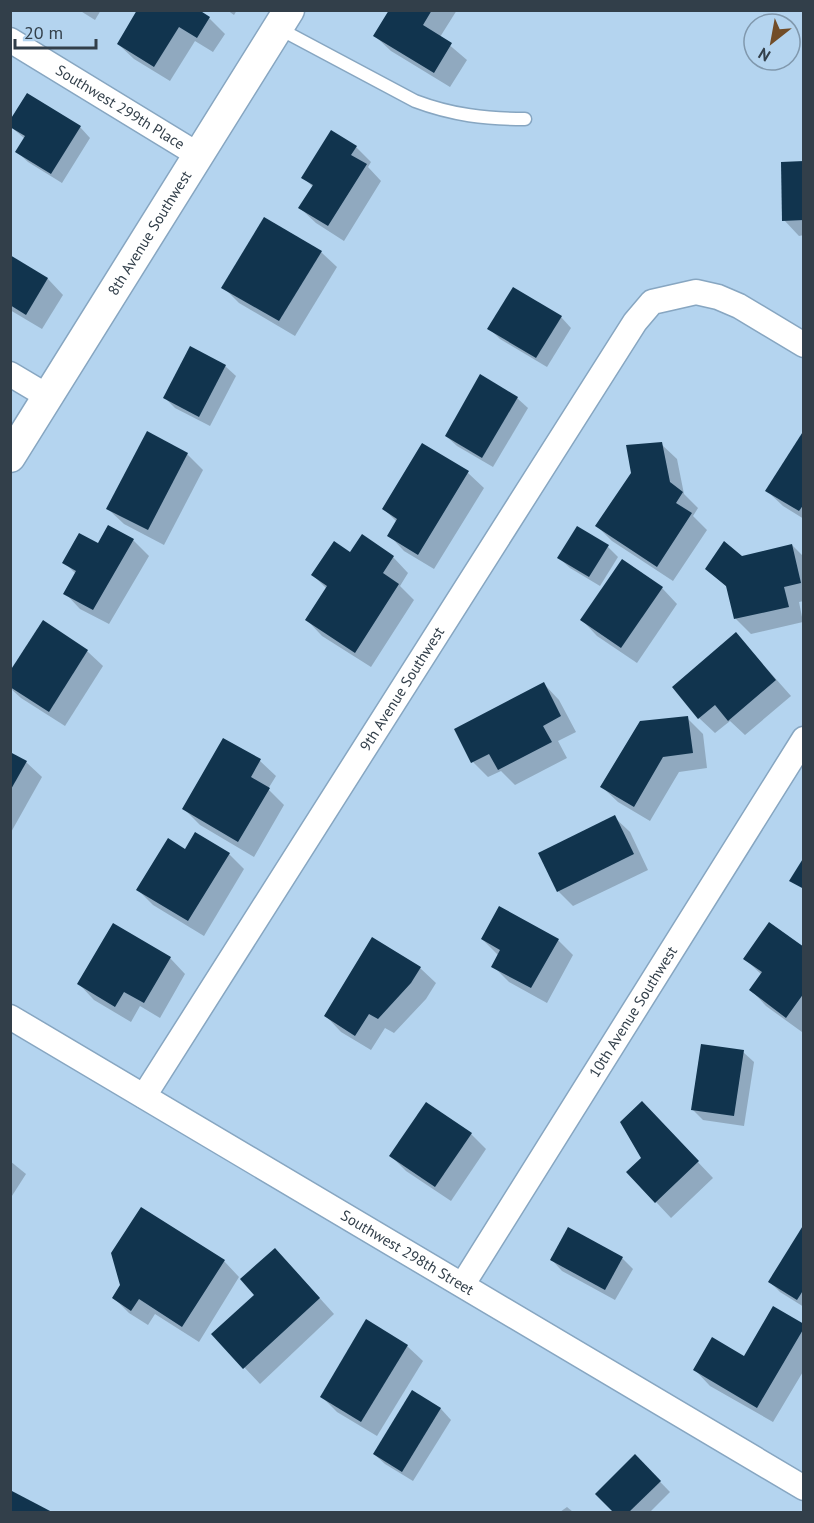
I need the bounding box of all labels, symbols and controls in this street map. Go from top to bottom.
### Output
scale bar [15,12,96,50]
north arrow [742,12,802,72]
text: 20 m [24,21,63,44]
text: N [755,44,774,66]
street label: Southwest 299th Place [52,60,188,153]
street label: 8th Avenue Southwest [103,167,195,299]
street label: 9th Avenue Southwest [355,623,448,754]
street label: 10th Avenue Southwest [585,942,681,1081]
street label: Southwest 298th Street [338,1205,478,1299]

